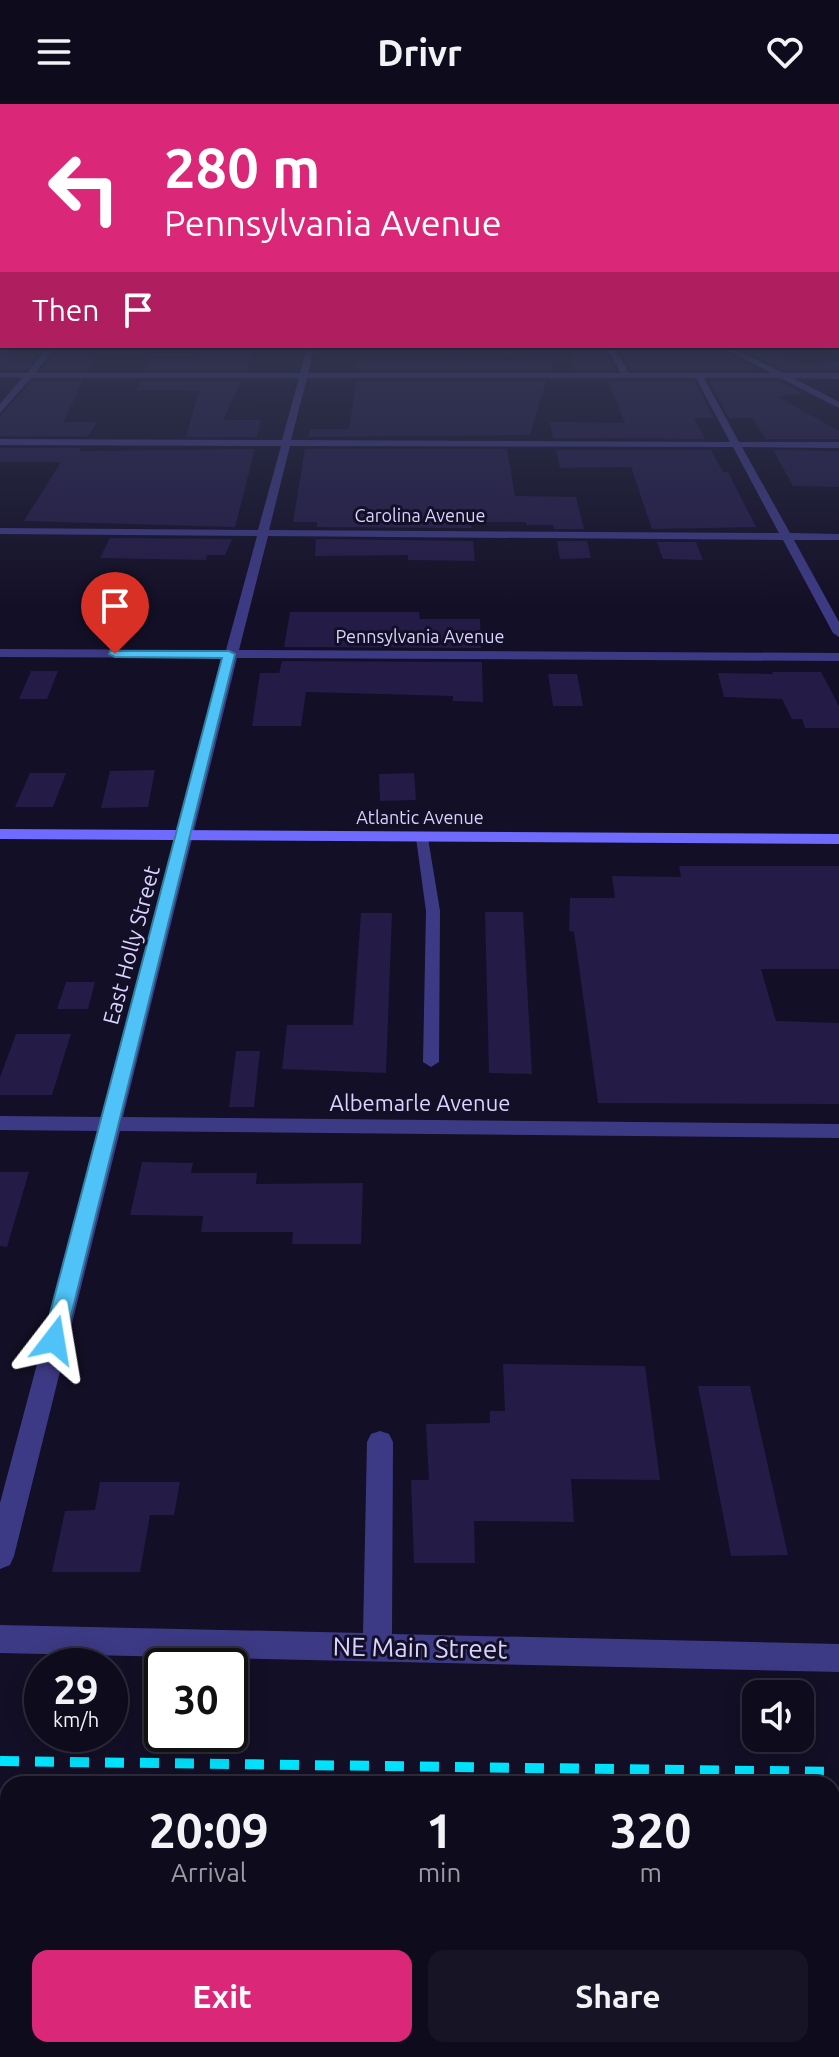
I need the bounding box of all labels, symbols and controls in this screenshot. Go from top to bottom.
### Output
icon: menu [32,30,76,74]
icon: heart [763,30,807,74]
text: Drivr [377,32,462,73]
icon: left [32,136,136,240]
text: 280 m [164,136,320,199]
text: Pennsylvania Avenue [164,202,502,243]
icon: arrive [116,288,160,332]
text: Then [32,293,100,327]
street label: Carolina Avenue [354,505,486,525]
pin [81,572,149,654]
icon: arrive [93,584,137,628]
street label: Pennsylvania Avenue [336,626,504,646]
street label: Atlantic Avenue [356,807,484,827]
street label: East Holly Street [97,862,164,1027]
street label: Albemarle Avenue [330,1090,510,1115]
position arrow [12,1298,96,1382]
street label: NE Main Street [332,1631,508,1664]
speed limit sign: 30 [144,1648,248,1752]
text: 29 [53,1667,99,1712]
map controls [742,1680,814,1752]
button: sound [742,1680,814,1752]
text: km/h [53,1708,99,1731]
text: 20:09 [149,1803,269,1857]
text: 1 [426,1803,453,1857]
text: 320 [610,1803,691,1857]
text: Arrival [171,1858,247,1887]
text: min [418,1858,461,1887]
text: m [639,1858,662,1887]
button: Exit [32,1950,412,2042]
button: Share [428,1950,808,2042]

